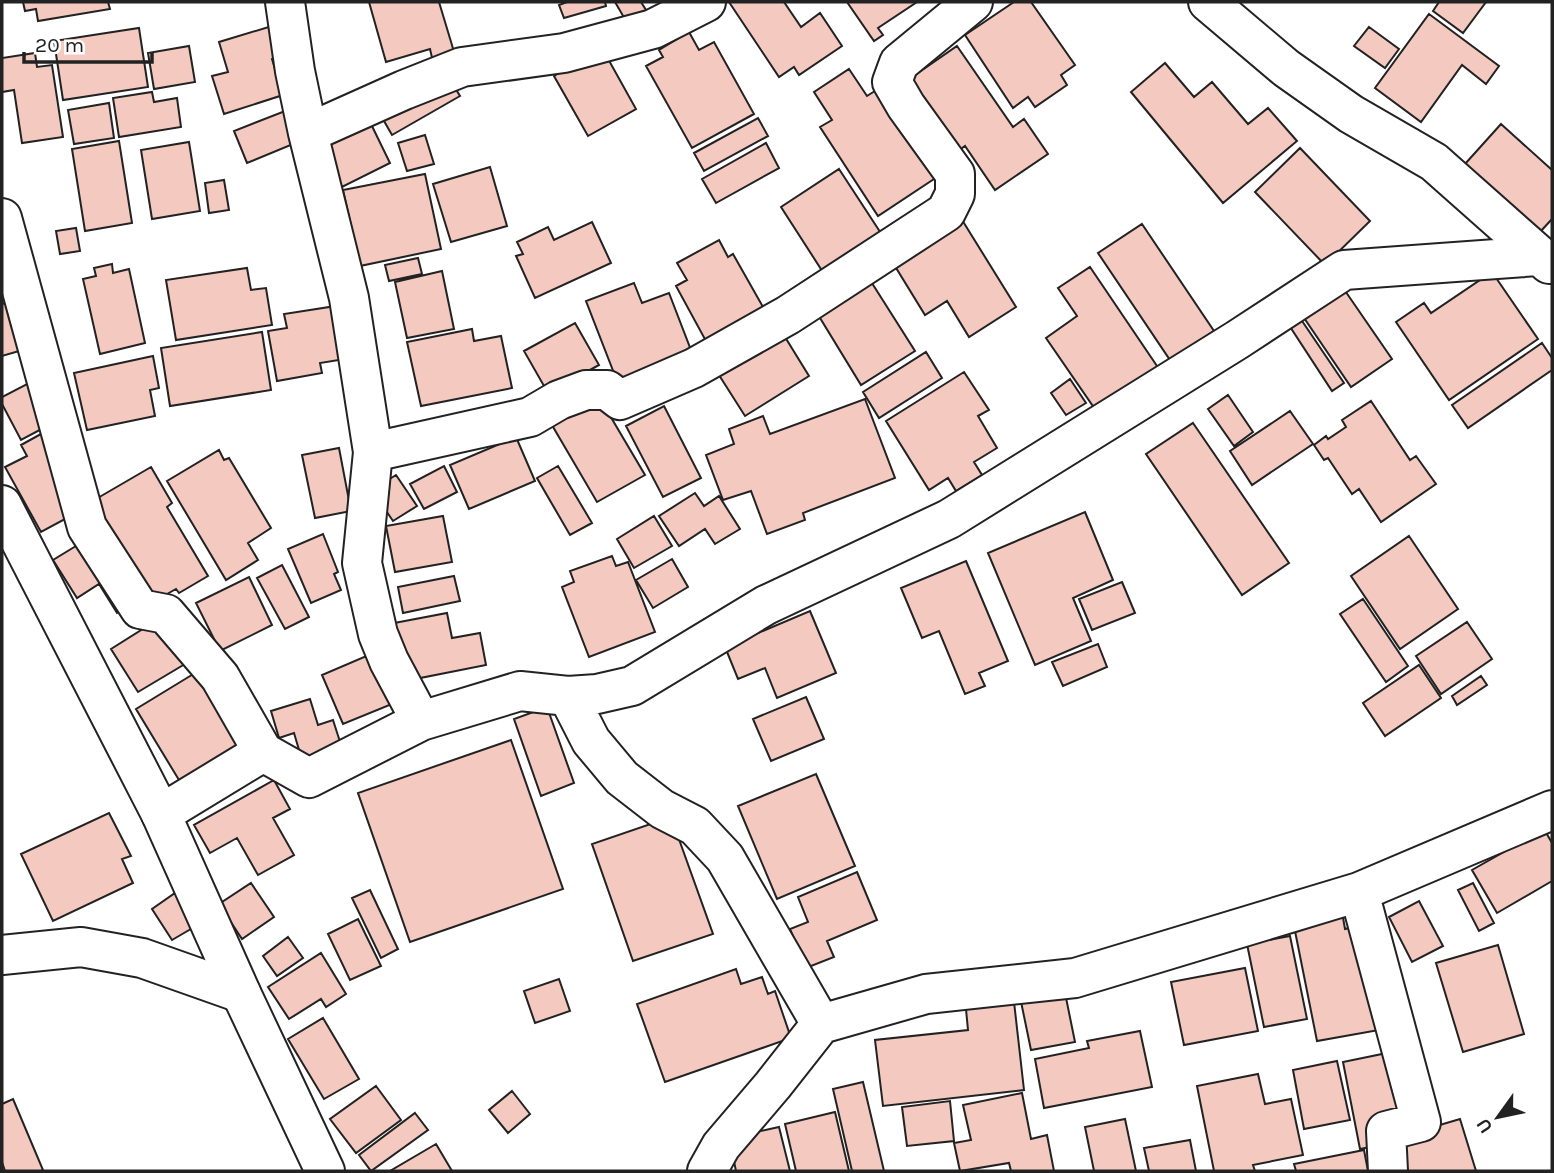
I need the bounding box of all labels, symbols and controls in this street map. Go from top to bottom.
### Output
scale bar [24,21,152,65]
text: 20 m [35,33,84,57]
north arrow [1463,1082,1533,1152]
text: U [1472,1114,1497,1137]

